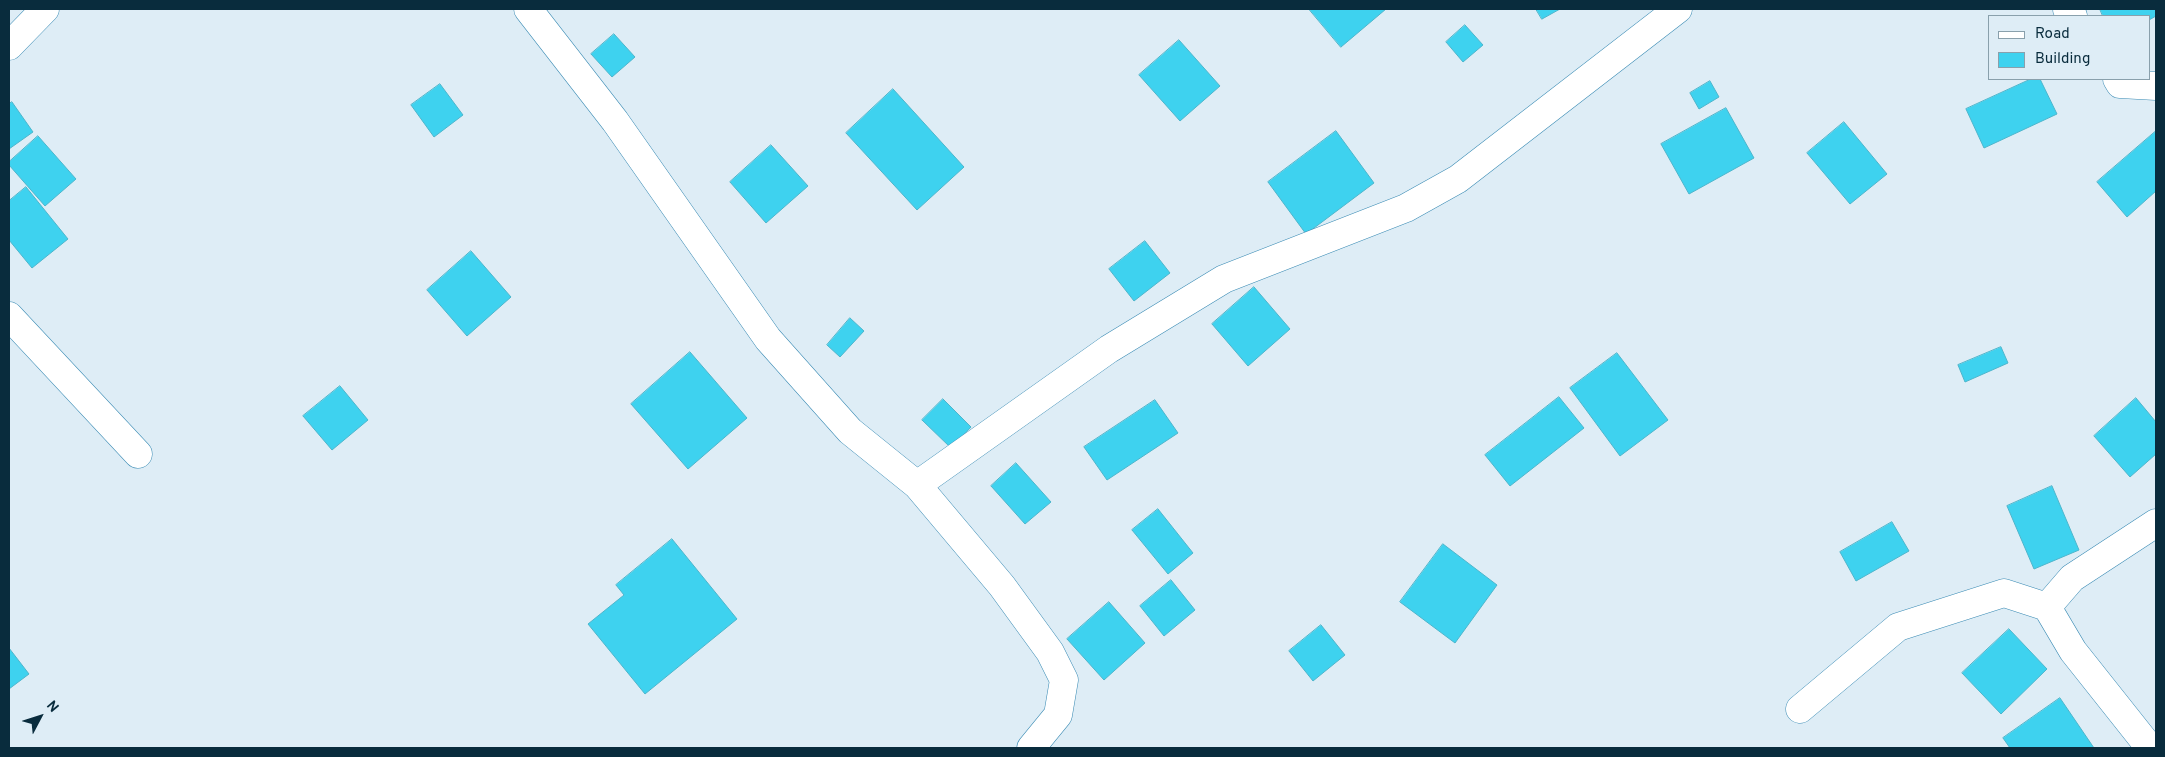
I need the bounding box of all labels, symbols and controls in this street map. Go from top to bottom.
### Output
legend [1988,15,2150,80]
text: Road [2035,25,2070,44]
text: Building [2035,50,2090,69]
north arrow [15,692,65,742]
text: N [42,698,62,716]

